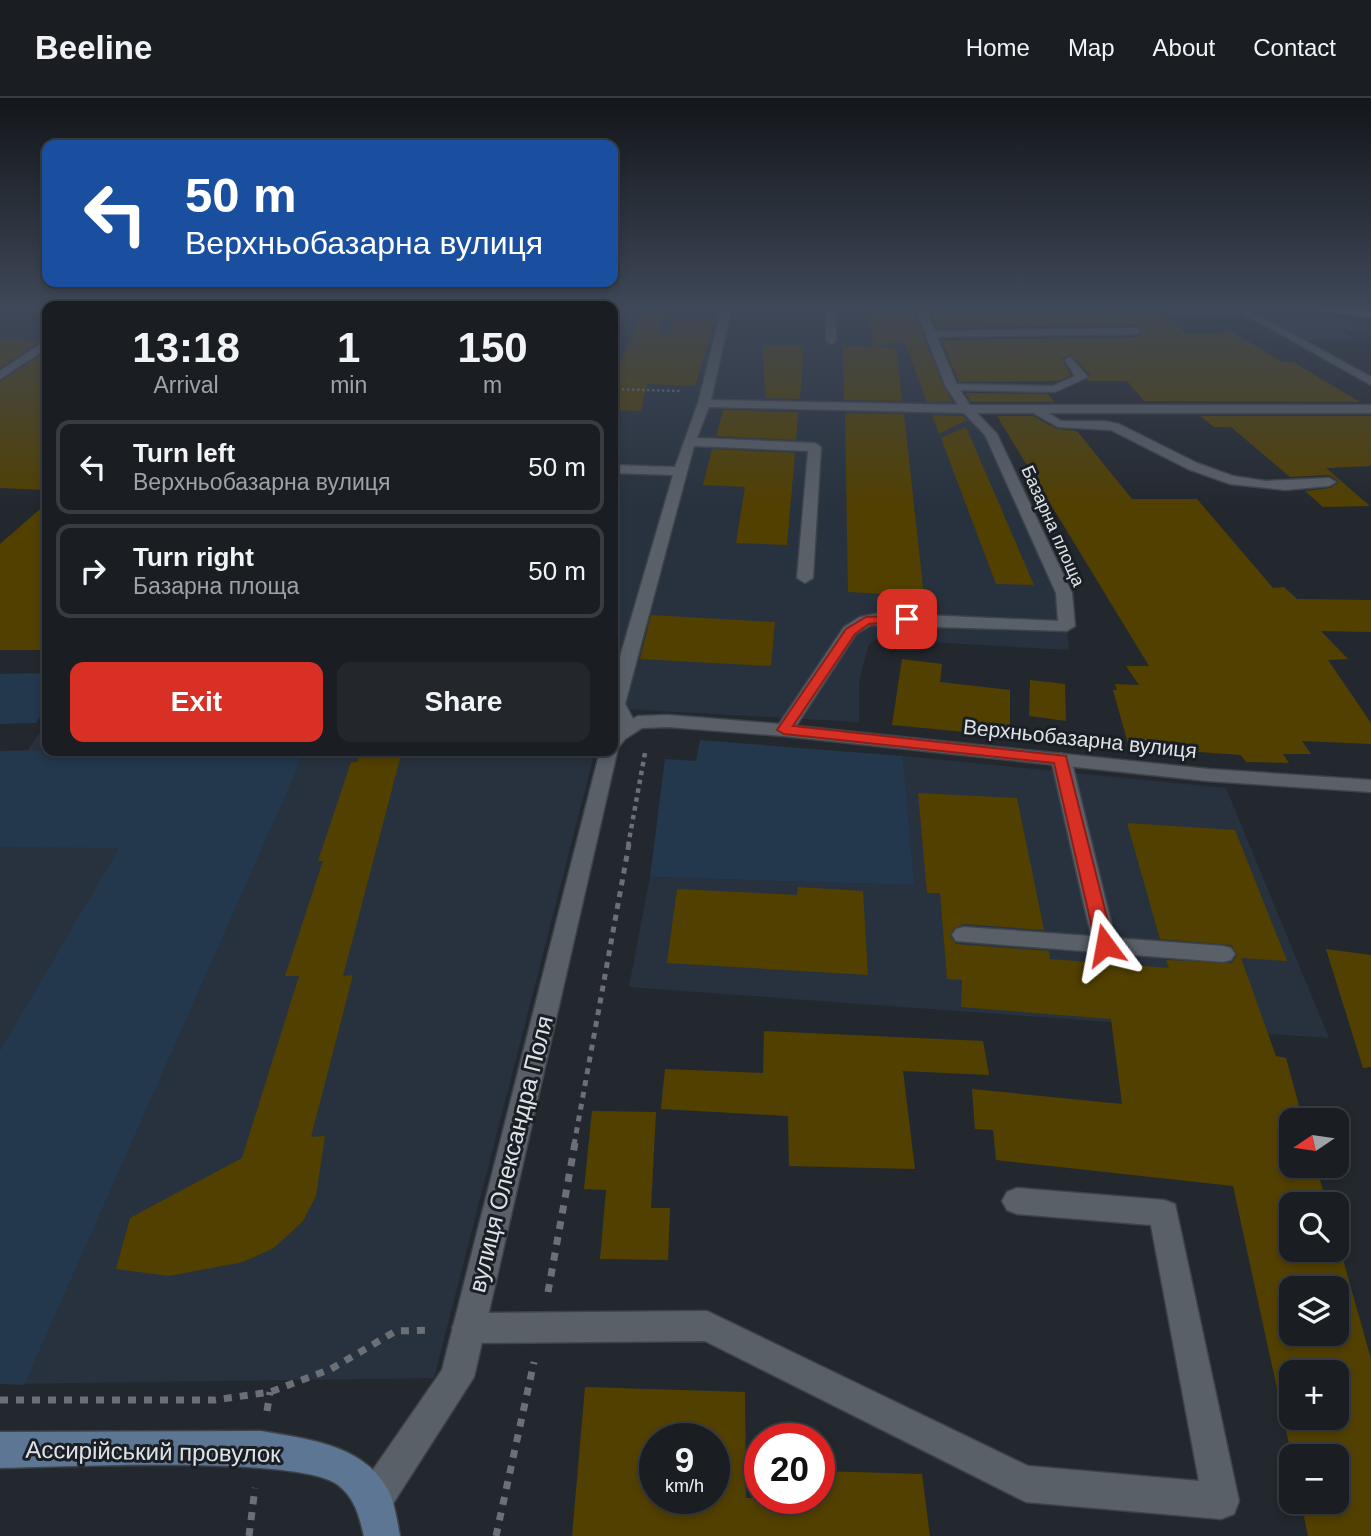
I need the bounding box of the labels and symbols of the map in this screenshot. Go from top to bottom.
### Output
street label: Базарна площа [1017,462,1089,590]
pin [877,589,937,649]
street label: Верхньобазарна вулиця [962,715,1198,762]
position arrow [1068,908,1142,982]
street label: вулиця Олександра Поля [463,1013,558,1295]
north arrow [1279,1108,1349,1178]
speed limit sign: 20 [744,1423,835,1514]
street label: Ассирійський провулок [25,1436,281,1467]

